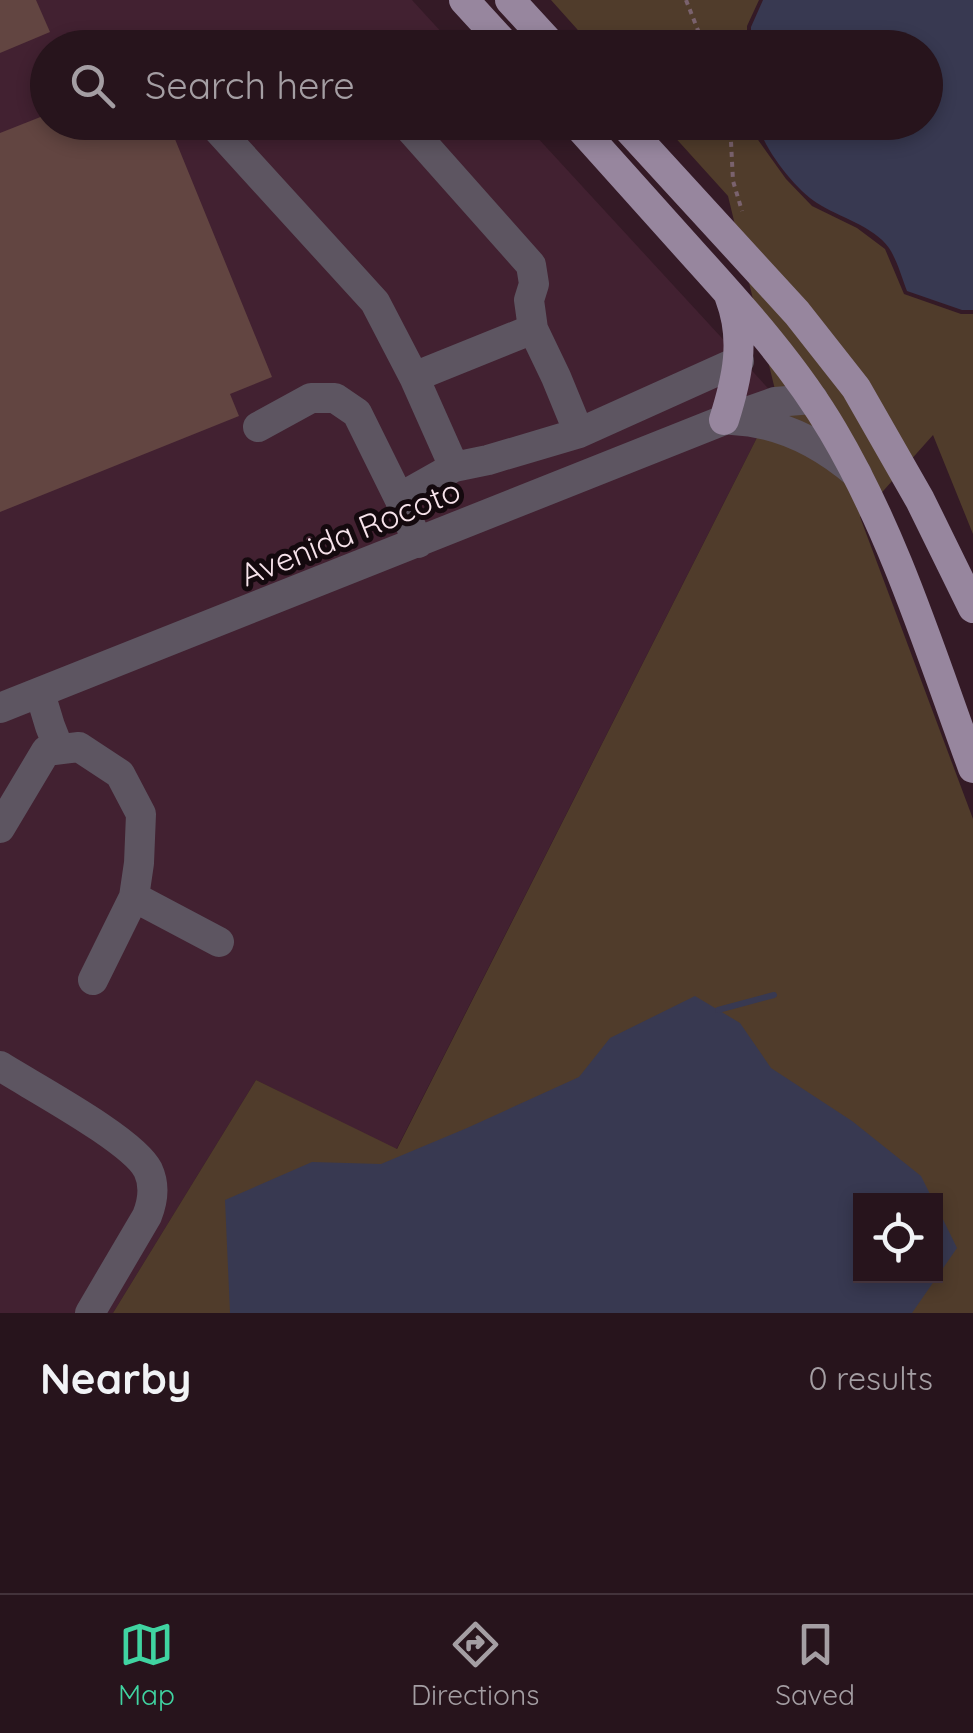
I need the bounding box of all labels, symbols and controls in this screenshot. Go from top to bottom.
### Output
search box [30,30,943,140]
icon: search [65,58,120,113]
text: Search here [145,61,355,109]
street label: Avenida Rocoto [234,470,466,594]
map controls [853,1193,943,1283]
button: locate [853,1193,943,1283]
text: Nearby [40,1352,191,1405]
text: 0 results [809,1358,933,1398]
tab: Map [118,1617,175,1712]
tab: Directions [411,1617,539,1712]
tab: Saved [775,1617,855,1712]

